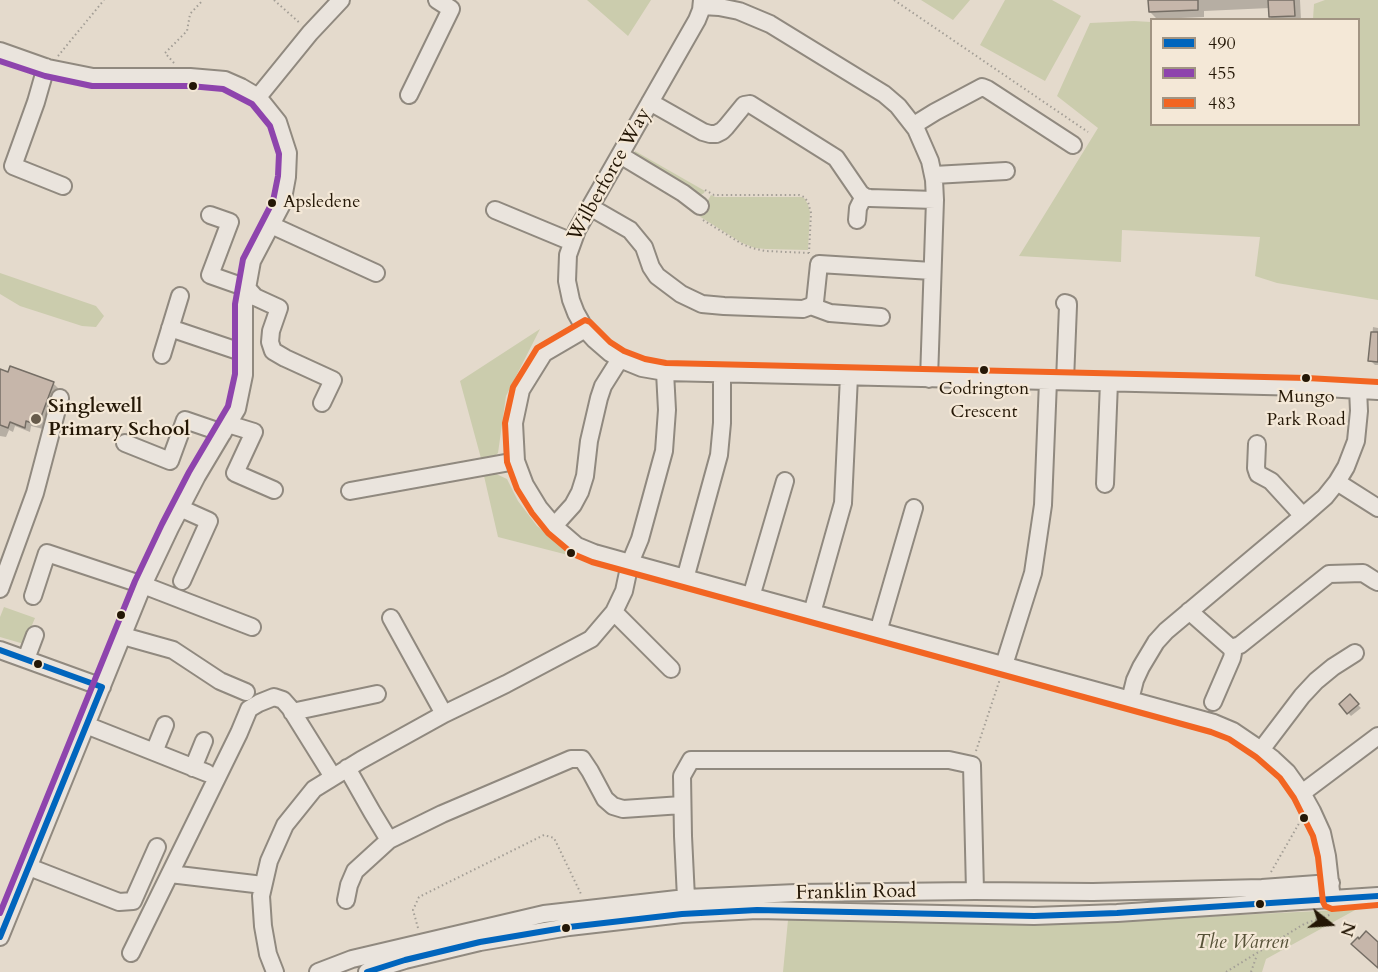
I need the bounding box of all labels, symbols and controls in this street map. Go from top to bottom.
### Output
legend [1150,18,1360,126]
text: 490 [1208,31,1236,56]
text: 455 [1208,61,1236,86]
unlabelled marker [187,80,199,92]
text: 483 [1208,91,1236,116]
street label: Wilberforce Way [563,104,657,246]
place label: Apsledene [283,192,360,214]
marker: Apsledene [266,197,278,209]
marker: Codrington Crescent [978,364,990,376]
marker: Mungo Park Road [1300,372,1312,384]
place label: Codrington Crescent [939,379,1029,422]
place label: Mungo Park Road [1266,387,1346,430]
place label: Singlewell Primary School [48,395,190,442]
marker: Singlewell Primary School [29,412,43,426]
unlabelled marker [565,547,577,559]
unlabelled marker [115,609,127,621]
unlabelled marker [32,658,44,670]
unlabelled marker [1298,812,1310,824]
street label: Franklin Road [795,880,917,906]
north arrow [1300,894,1360,954]
unlabelled marker [1254,898,1266,910]
text: N [1335,919,1360,939]
unlabelled marker [560,922,572,934]
park label: The Warren [1195,931,1289,955]

